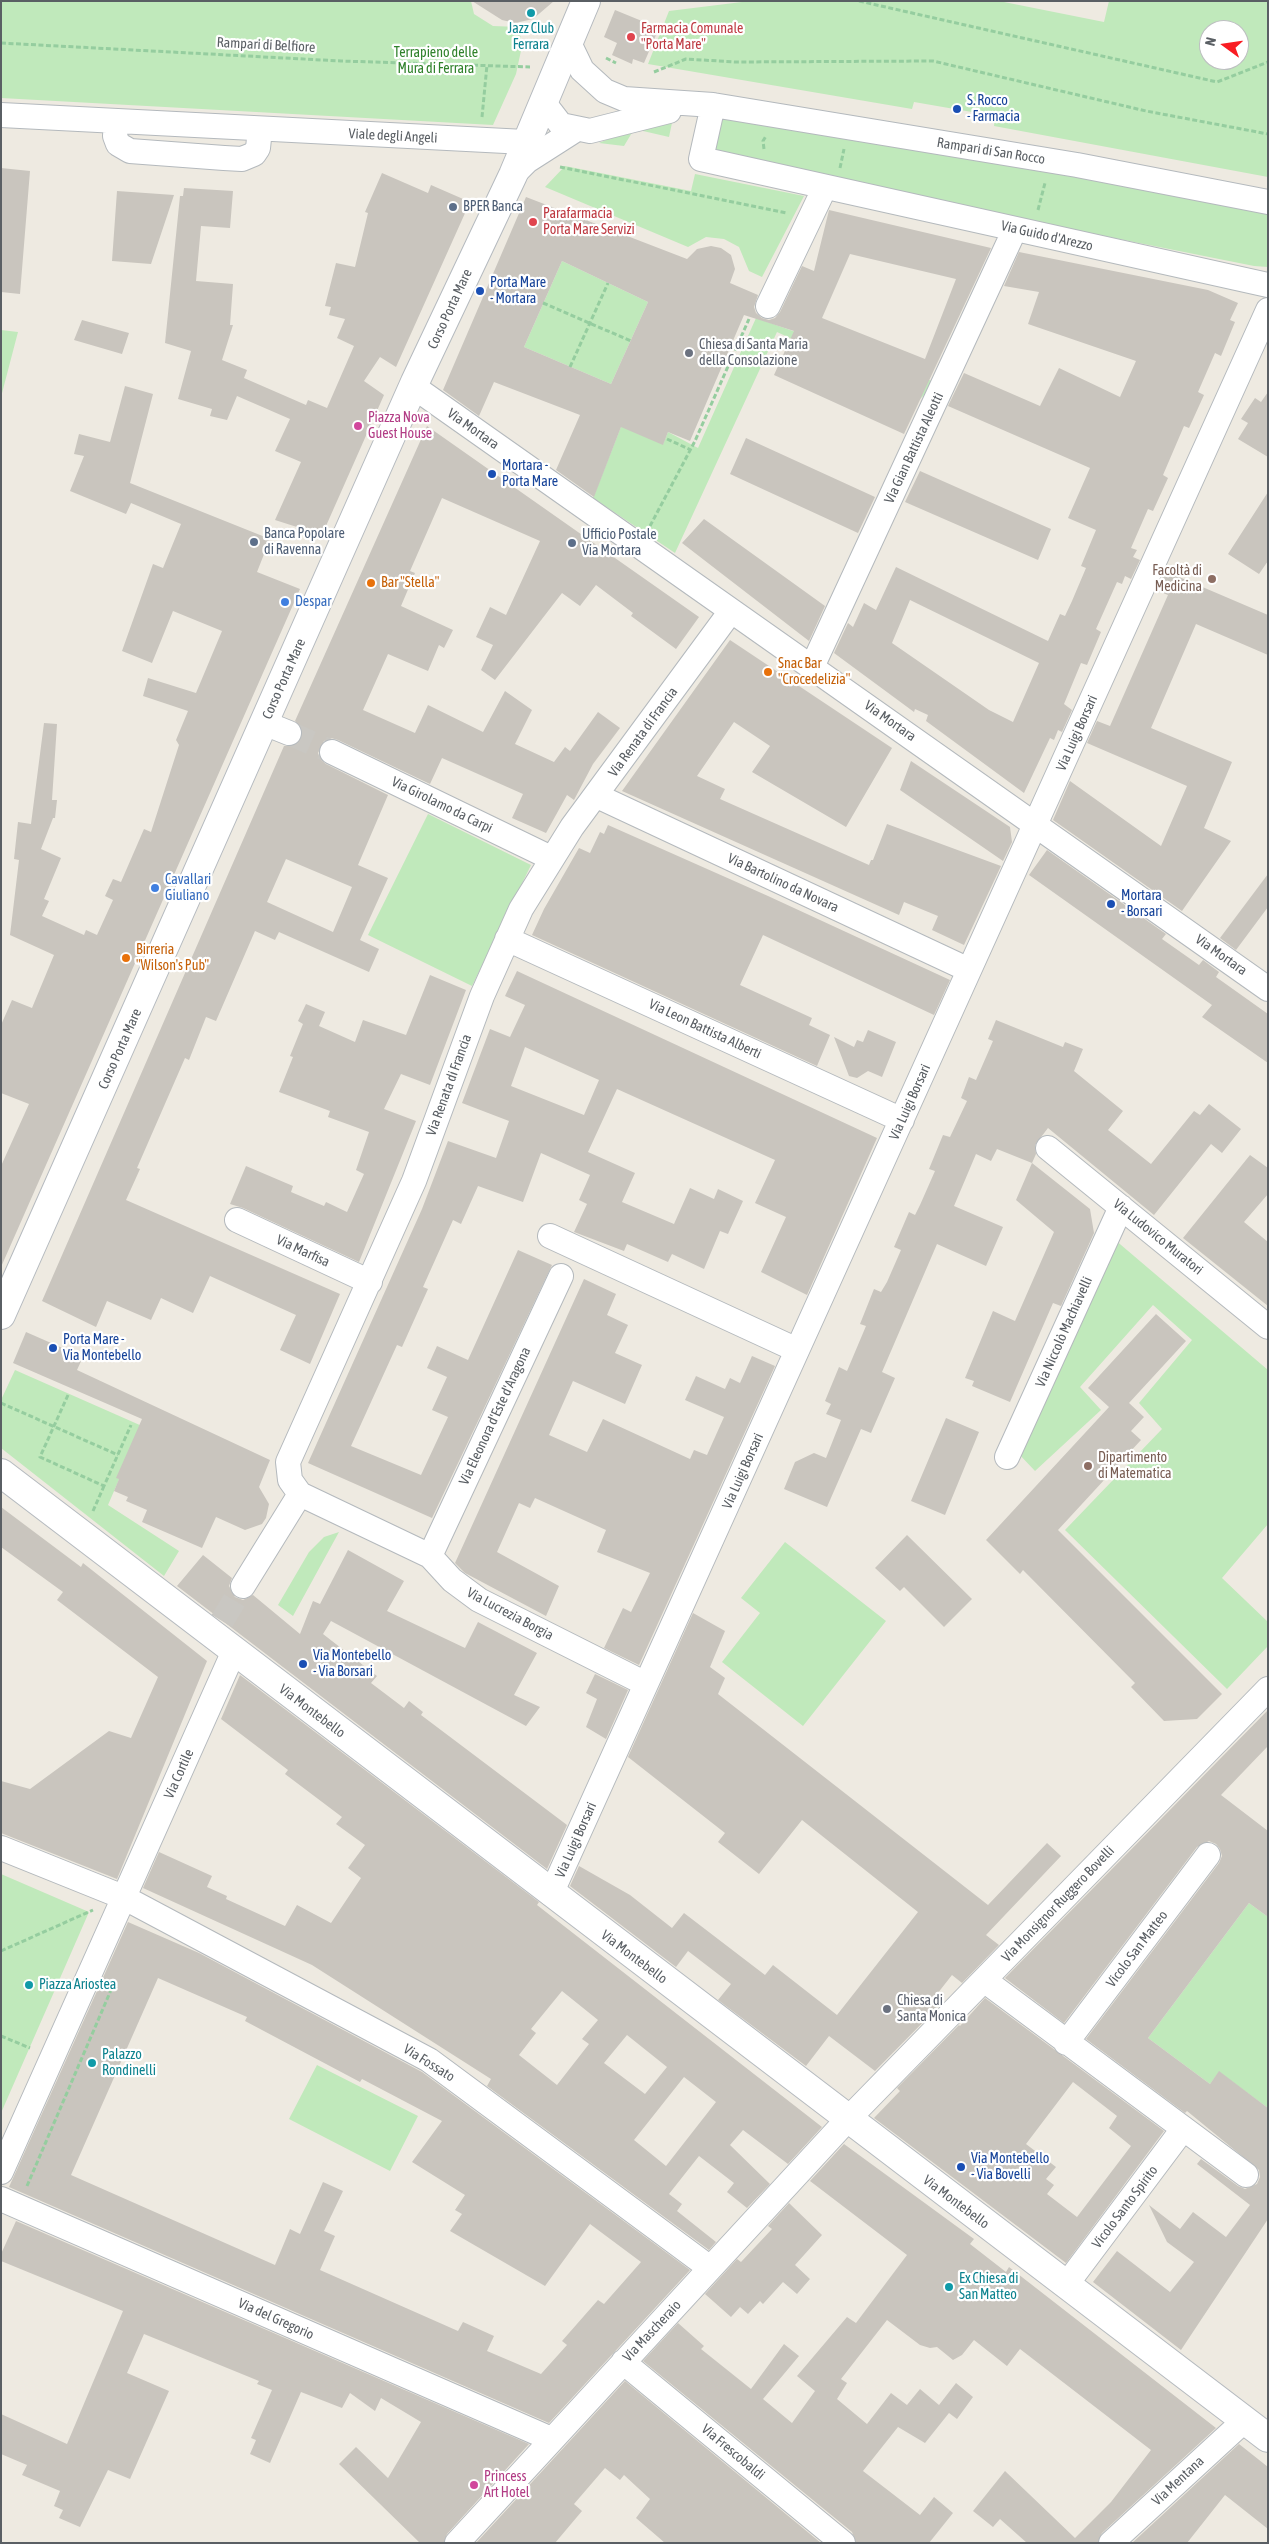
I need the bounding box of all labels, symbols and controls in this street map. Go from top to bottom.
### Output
marker: Jazz Club Ferrara [525,7,537,19]
north arrow [1199,20,1249,70]
place label: Jazz Club Ferrara [508,21,554,54]
place label: Farmacia Comunale "Porta Mare" [641,21,743,54]
marker: Farmacia Comunale "Porta Mare" [625,31,637,43]
street label: Rampari di Belfiore [216,34,316,56]
text: N [1202,36,1219,48]
park label: Terrapieno delle Mura di Ferrara [394,45,478,78]
place label: S. Rocco - Farmacia [967,93,1020,125]
marker: S. Rocco - Farmacia [951,103,963,115]
street label: Viale degli Angeli [348,125,438,147]
street label: Rampari di San Rocco [936,134,1046,168]
place label: BPER Banca [463,199,523,215]
marker: BPER Banca [447,201,459,213]
place label: Parafarmacia Porta Mare Servizi [543,206,635,238]
marker: Parafarmacia Porta Mare Servizi [527,216,539,228]
street label: Via Guido d'Arezzo [999,217,1095,255]
street label: Corso Porta Mare [424,266,476,352]
place label: Porta Mare - Mortara [490,275,546,308]
marker: Porta Mare - Mortara [474,285,486,297]
place label: Chiesa di Santa Maria della Consolazione [699,337,808,370]
marker: Chiesa di Santa Maria della Consolazione [683,347,695,359]
street label: Via Gian Battista Aleotti [881,390,947,506]
street label: Via Mortara [444,405,502,453]
place label: Piazza Nova Guest House [368,410,432,442]
marker: Piazza Nova Guest House [352,420,364,432]
place label: Mortara - Porta Mare [502,458,558,491]
marker: Mortara - Porta Mare [486,468,498,480]
place label: Banca Popolare di Ravenna [264,526,345,558]
place label: Ufficio Postale Via Mortara [582,527,657,560]
marker: Banca Popolare di Ravenna [248,536,260,548]
marker: Ufficio Postale Via Mortara [566,537,578,549]
place label: Facoltà di Medicina [1152,563,1202,596]
marker: Facoltà di Medicina [1206,573,1218,585]
place label: Bar "Stella" [381,575,439,591]
marker: Bar "Stella" [365,577,377,589]
place label: Despar [295,594,331,610]
marker: Despar [279,596,291,608]
street label: Corso Porta Mare [259,636,309,722]
place label: Snac Bar "Crocedelizia" [778,656,850,689]
marker: Snac Bar "Crocedelizia" [762,666,774,678]
street label: Via Renata di Francia [605,684,681,780]
street label: Via Luigi Borsari [1053,692,1101,774]
street label: Via Mortara [861,697,919,745]
street label: Via Girolamo da Carpi [389,773,495,837]
street label: Via Bartolino da Novara [725,850,841,916]
place label: Cavallari Giuliano [165,872,211,904]
marker: Cavallari Giuliano [149,882,161,894]
place label: Mortara - Borsari [1121,888,1163,920]
marker: Mortara - Borsari [1105,898,1117,910]
street label: Via Mortara [1192,931,1250,979]
place label: Birreria "Wilson's Pub" [136,942,209,974]
marker: Birreria "Wilson's Pub" [120,952,132,964]
street label: Via Leon Battista Alberti [646,996,764,1062]
street label: Corso Porta Mare [95,1006,145,1092]
street label: Via Renata di Francia [423,1032,475,1138]
street label: Via Luigi Borsari [886,1061,934,1143]
street label: Via Ludovico Muratori [1110,1196,1206,1278]
street label: Via Marfisa [274,1231,332,1271]
street label: Via Niccolò Machiavelli [1032,1274,1096,1390]
place label: Porta Mare - Via Montebello [63,1332,141,1364]
marker: Porta Mare - Via Montebello [47,1342,59,1354]
street label: Via Eleonora d'Este d'Aragona [456,1344,534,1488]
street label: Via Luigi Borsari [719,1430,767,1512]
place label: Dipartimento di Matematica [1098,1450,1171,1482]
marker: Dipartimento di Matematica [1082,1460,1094,1472]
street label: Via Lucrezia Borgia [464,1584,556,1644]
place label: Via Montebello - Via Borsari [313,1648,391,1680]
marker: Via Montebello - Via Borsari [297,1658,309,1670]
street label: Via Montebello [276,1681,348,1741]
street label: Via Cortile [161,1747,197,1801]
street label: Via Luigi Borsari [552,1799,600,1881]
street label: Via Monsignor Ruggero Bovelli [998,1842,1118,1966]
street label: Vicolo San Matteo [1103,1907,1171,1991]
street label: Via Montebello [598,1927,670,1987]
place label: Piazza Ariostea [39,1977,116,1993]
marker: Piazza Ariostea [23,1979,35,1991]
place label: Chiesa di Santa Monica [897,1993,966,2025]
marker: Chiesa di Santa Monica [881,2003,893,2015]
street label: Via Fossato [400,2041,458,2085]
place label: Palazzo Rondinelli [102,2047,156,2080]
marker: Palazzo Rondinelli [86,2057,98,2069]
place label: Via Montebello - Via Bovelli [971,2151,1049,2184]
marker: Via Montebello - Via Bovelli [955,2161,967,2173]
street label: Vicolo Santo Spirito [1088,2162,1162,2252]
street label: Via Montebello [920,2172,992,2232]
place label: Ex Chiesa di San Matteo [959,2271,1018,2304]
marker: Ex Chiesa di San Matteo [943,2281,955,2293]
street label: Via del Gregorio [235,2295,317,2343]
street label: Via Mascheraio [619,2297,685,2365]
street label: Via Frescobaldi [698,2421,768,2483]
street label: Via Mentana [1149,2453,1207,2509]
place label: Princess Art Hotel [484,2469,529,2502]
marker: Princess Art Hotel [468,2479,480,2491]

